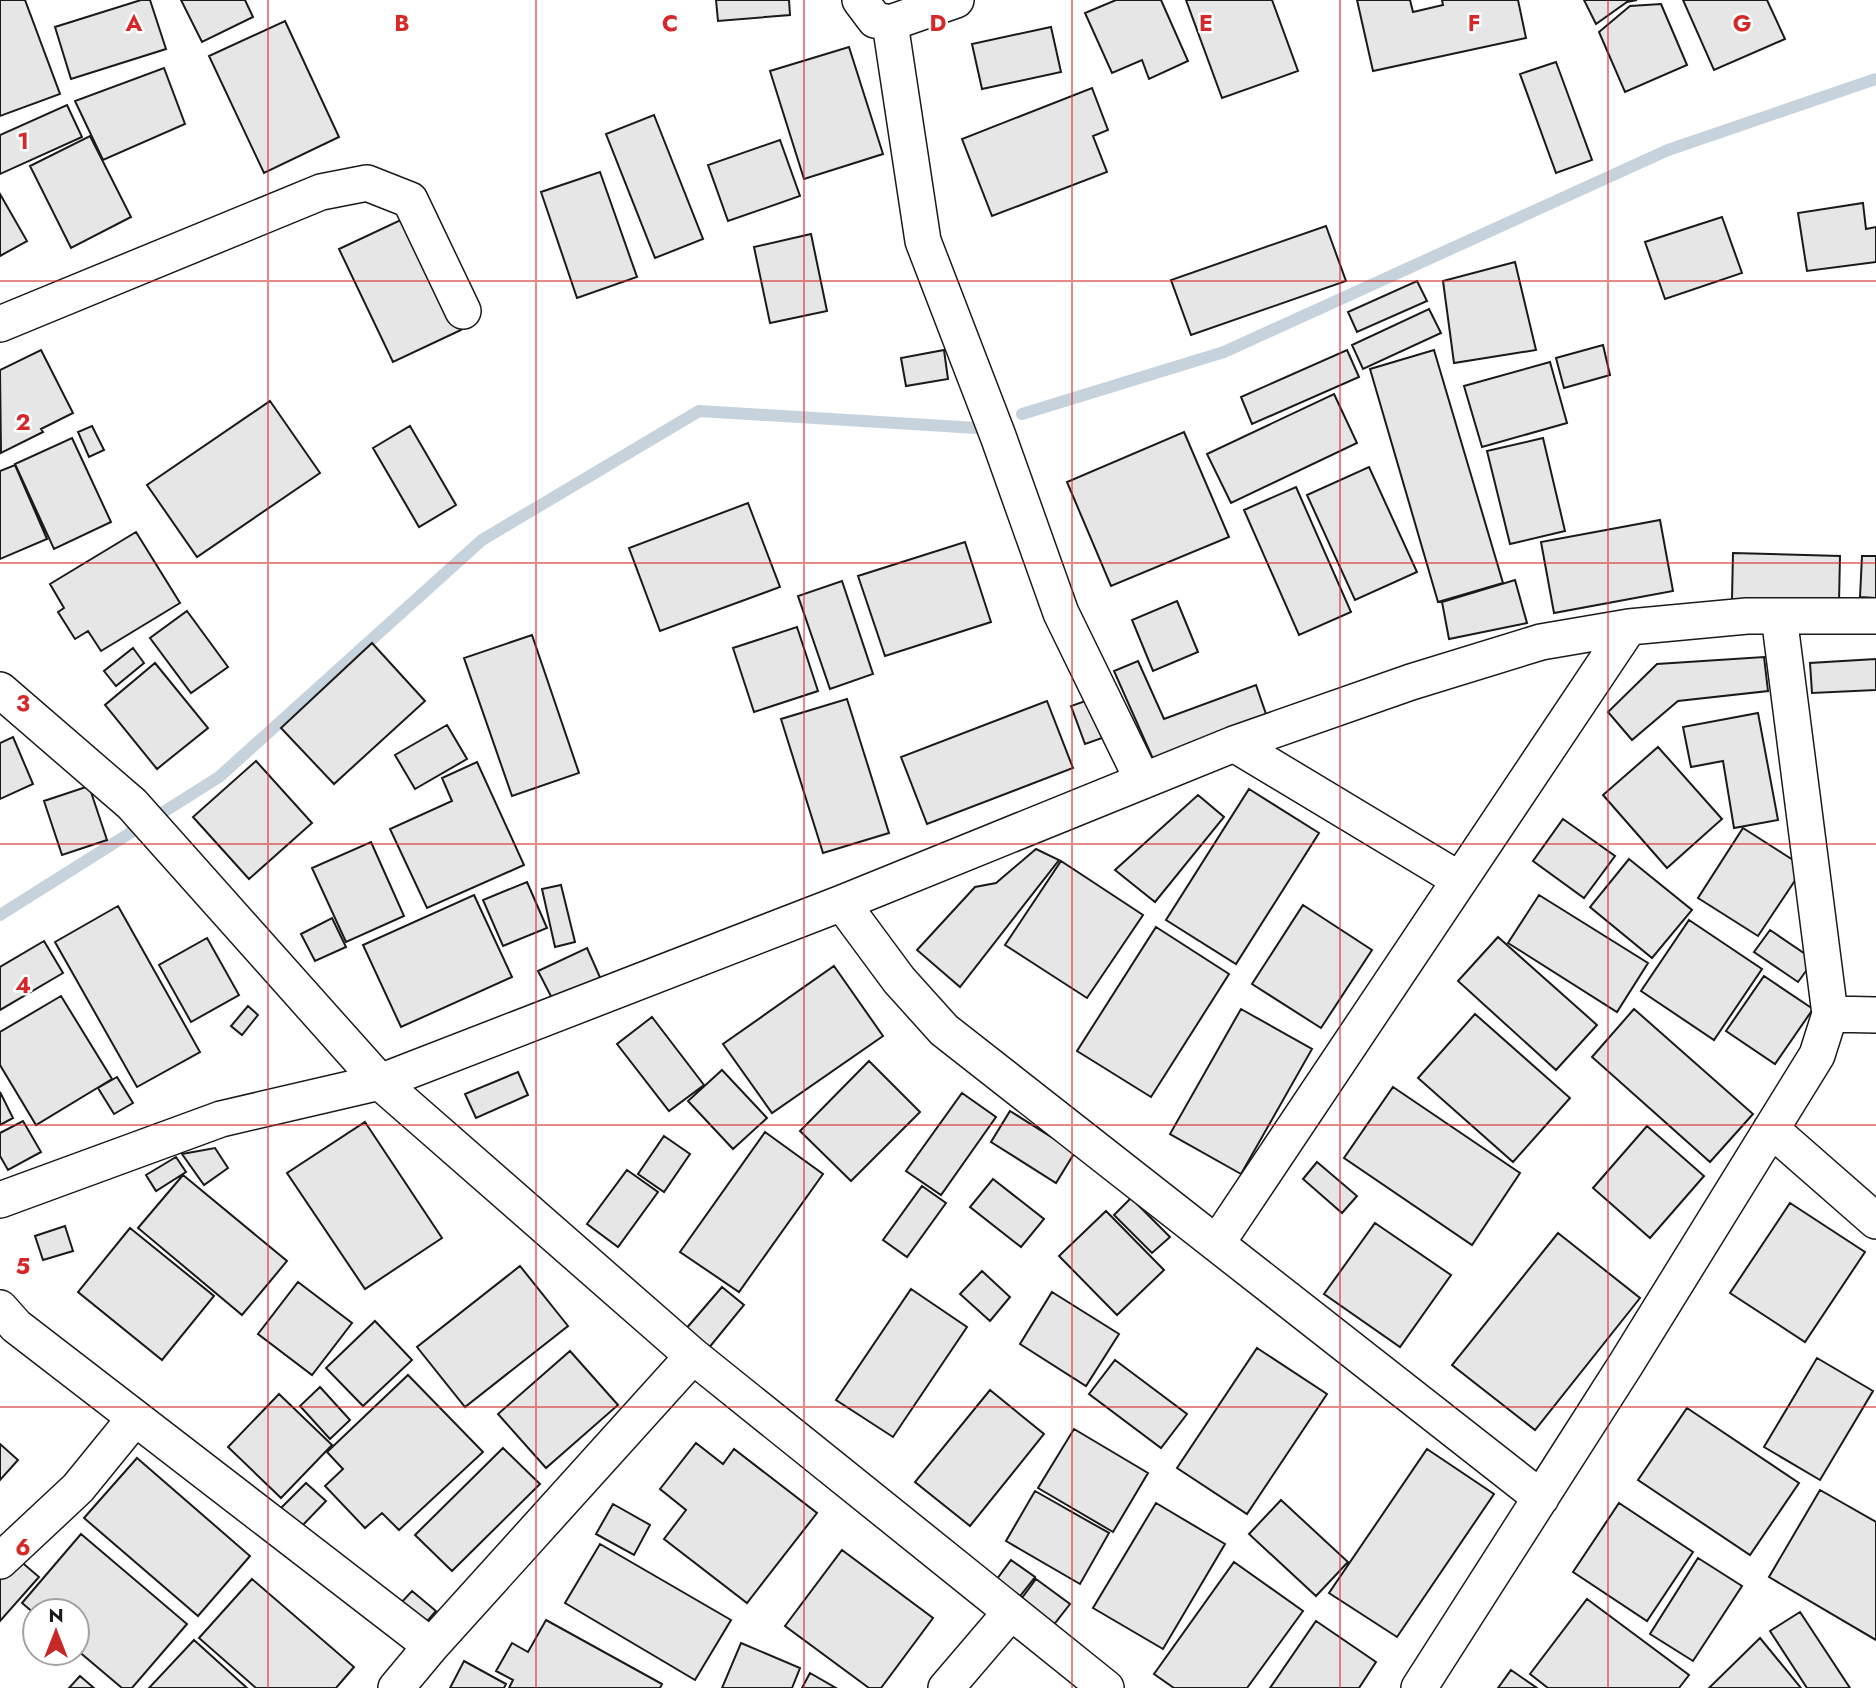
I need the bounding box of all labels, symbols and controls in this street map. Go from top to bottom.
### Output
text: A [125,6,143,40]
text: B [394,6,410,40]
text: C [662,6,678,40]
text: D [930,6,947,40]
text: E [1199,6,1213,40]
text: F [1468,6,1480,40]
text: G [1733,6,1751,40]
text: 1 [17,124,29,158]
text: 2 [15,405,31,439]
text: 3 [16,686,30,720]
text: 4 [15,968,31,1002]
text: 5 [16,1249,30,1283]
text: 6 [15,1530,31,1564]
north arrow [21,1597,91,1667]
text: N [48,1602,64,1629]

